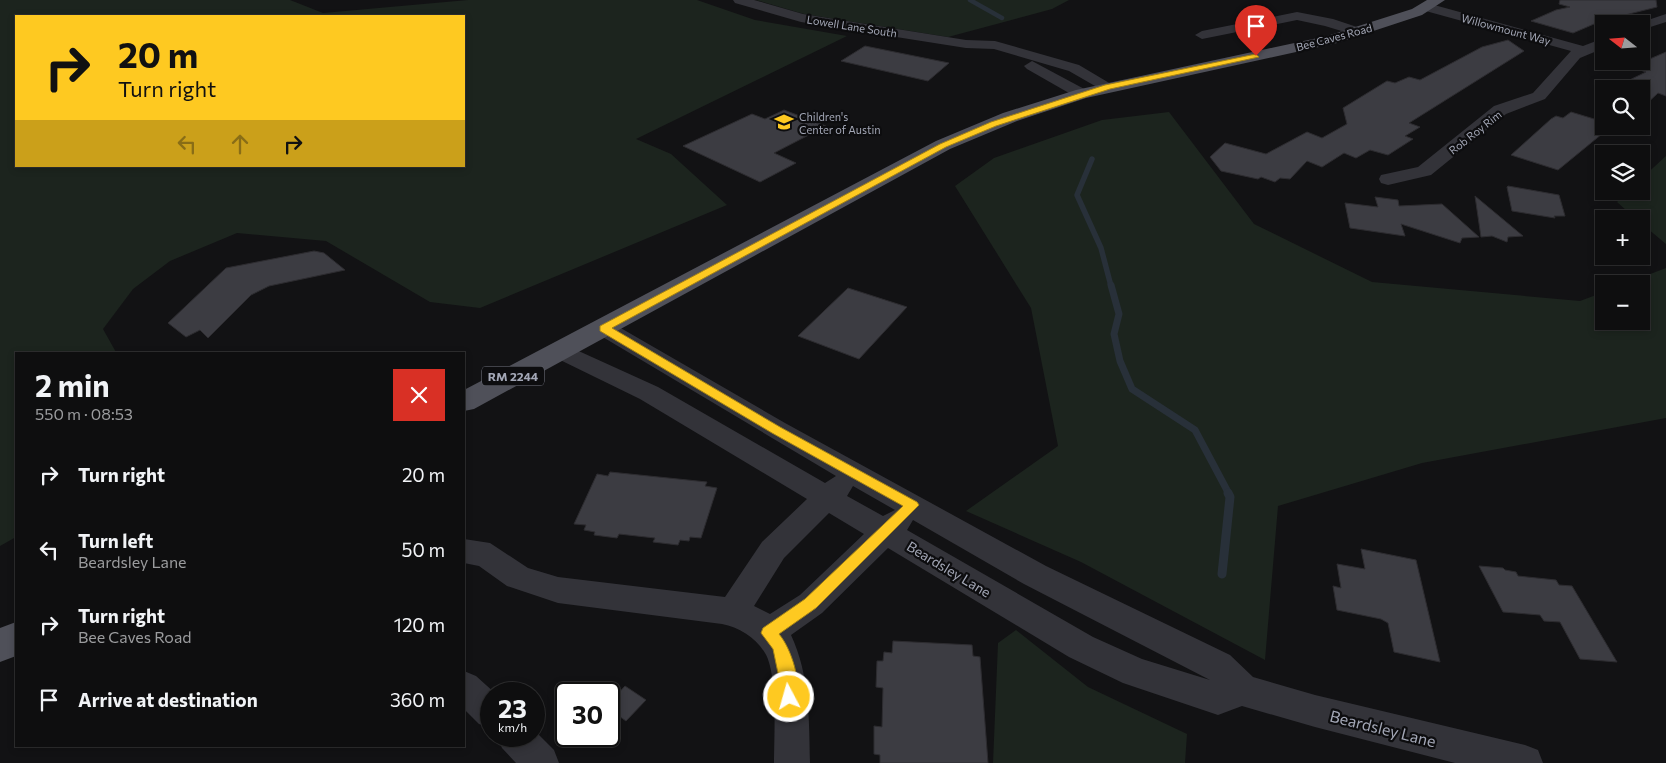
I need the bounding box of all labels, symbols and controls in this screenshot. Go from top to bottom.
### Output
pin [1235,5,1277,56]
street label: Willowmount Way [1460,11,1552,47]
street label: Lowell Lane South [806,12,898,40]
icon: arrive [1242,12,1270,40]
north arrow [1595,15,1650,70]
map controls [1595,15,1650,330]
street label: Bee Caves Road [1295,21,1373,53]
text: 20 m [118,32,198,75]
icon: right [35,35,100,100]
text: Turn right [118,75,216,102]
button: search [1595,80,1650,135]
street label: Rob Roy Rim [1446,107,1504,157]
place label: Children's Center of Austin [799,110,881,136]
school or university icon: Children's Center of Austin [773,111,795,133]
icon: left [173,130,201,158]
icon: ahead [226,130,254,158]
icon: right [279,130,307,158]
button: layers [1595,145,1650,200]
button: + [1595,210,1650,265]
button: − [1595,275,1650,330]
text: 2 min [35,366,110,403]
road number: RM 2244 [482,366,544,386]
button: close [393,369,445,421]
text: 550 m · 08:53 [35,404,133,423]
icon: right [35,461,63,489]
text: Turn right [78,463,165,486]
text: 20 m [402,463,445,486]
text: Turn left [78,529,153,552]
icon: left [35,536,63,564]
street label: Beardsley Lane [904,537,994,601]
text: 50 m [401,538,445,561]
text: Beardsley Lane [78,552,187,571]
text: Turn right [78,604,165,627]
icon: right [35,611,63,639]
text: 120 m [394,613,445,636]
text: Bee Caves Road [78,627,192,646]
position arrow [762,670,814,722]
speed limit sign: 30 [555,682,620,747]
icon: arrive [35,686,63,714]
text: Arrive at destination [78,688,258,711]
text: 360 m [390,688,445,711]
text: 23 [498,693,527,723]
street label: Beardsley Lane [1328,706,1438,750]
text: km/h [498,720,527,734]

